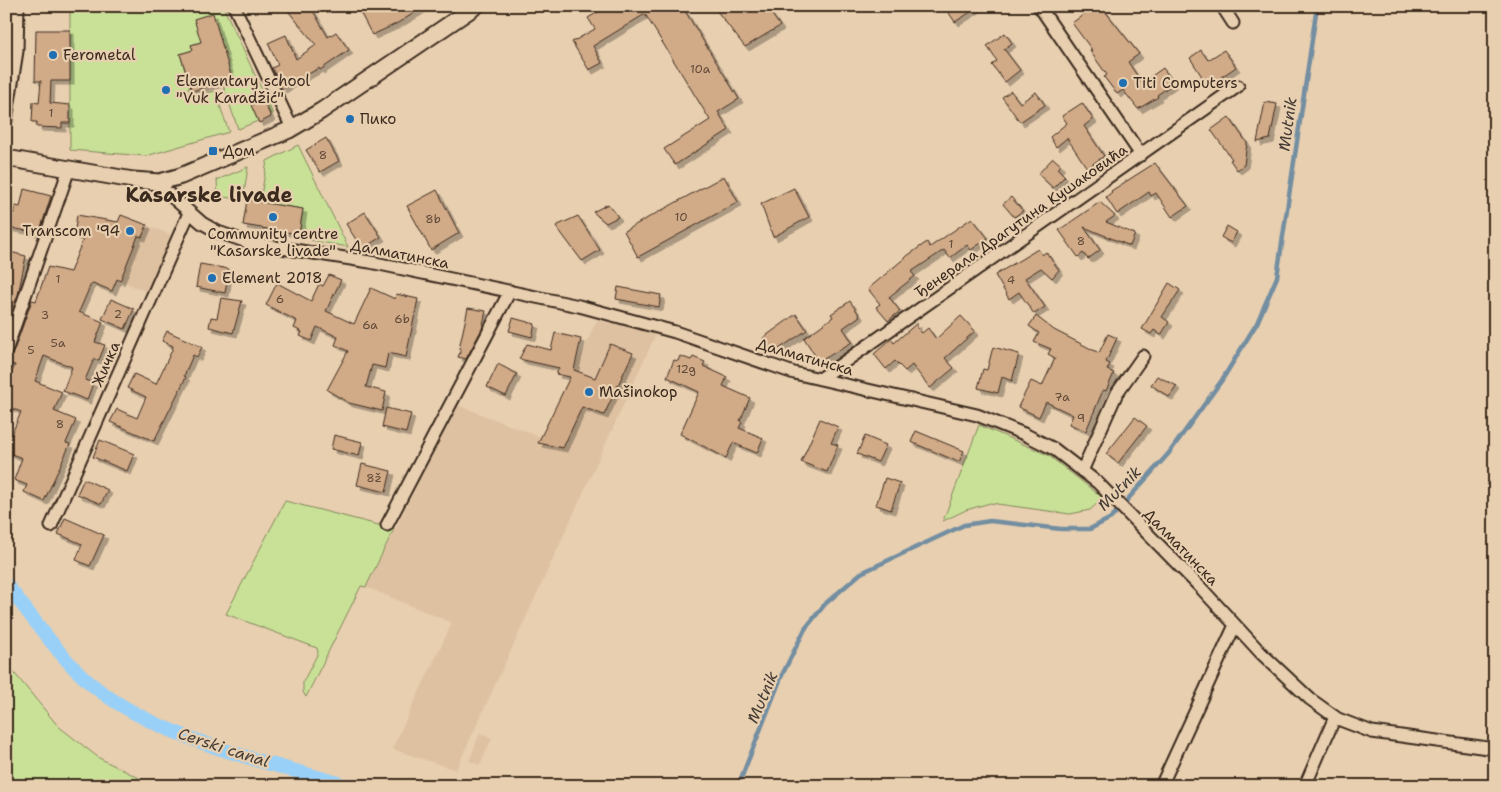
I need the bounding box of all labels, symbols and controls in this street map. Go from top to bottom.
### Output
place label: Ferometal [63,45,136,65]
marker: Ferometal [47,49,59,61]
house number: 10a [690,61,711,77]
place label: Elementary school "Vuk Karadžić" [176,71,311,108]
place label: Titi Computers [1133,73,1238,93]
marker: Titi Computers [1117,77,1129,89]
marker: Elementary school "Vuk Karadžić" [160,84,172,96]
water label: Mutnik [1273,96,1302,153]
house number: 1 [48,105,54,121]
place label: Пико [360,109,396,129]
marker: Пико [344,113,356,125]
street label: Ђенерала Драгутина Кушаковића [911,139,1132,302]
place label: Дом [223,141,255,161]
marker: Дом [207,145,219,157]
house number: 8 [319,147,327,163]
district label: Kasarske livade [126,182,292,208]
house number: 10 [674,209,688,225]
marker: Community centre "Kasarske livade" [267,211,279,223]
house number: 8b [425,211,441,227]
place label: Transcom '94 [22,221,120,241]
place label: Community centre "Kasarske livade" [207,224,339,261]
marker: Transcom '94 [124,225,136,237]
house number: 8 [1077,233,1085,249]
street label: Далматинска [349,235,452,273]
house number: 1 [948,236,954,252]
place label: Element 2018 [222,268,322,288]
house number: 1 [55,271,61,287]
marker: Element 2018 [206,272,218,284]
house number: 4 [1007,272,1015,288]
house number: 6 [276,291,284,307]
house number: 2 [114,306,122,322]
house number: 3 [41,307,49,323]
house number: 6b [394,311,410,327]
house number: 6a [362,317,378,333]
street label: Далматинска [754,334,856,381]
house number: 5a [51,335,66,351]
street label: Жичка [87,338,125,390]
house number: 5 [27,342,35,358]
house number: 12g [676,361,696,377]
place label: Mašinokop [599,382,677,402]
marker: Mašinokop [583,386,595,398]
house number: 7a [1054,389,1070,405]
house number: 9 [1077,410,1085,426]
house number: 8 [56,416,64,432]
water label: Mutnik [1093,461,1146,515]
house number: 8ž [366,470,382,486]
street label: Далматинска [1139,504,1223,590]
water label: Mutnik [742,668,783,726]
water label: Cerski canal [175,723,272,772]

